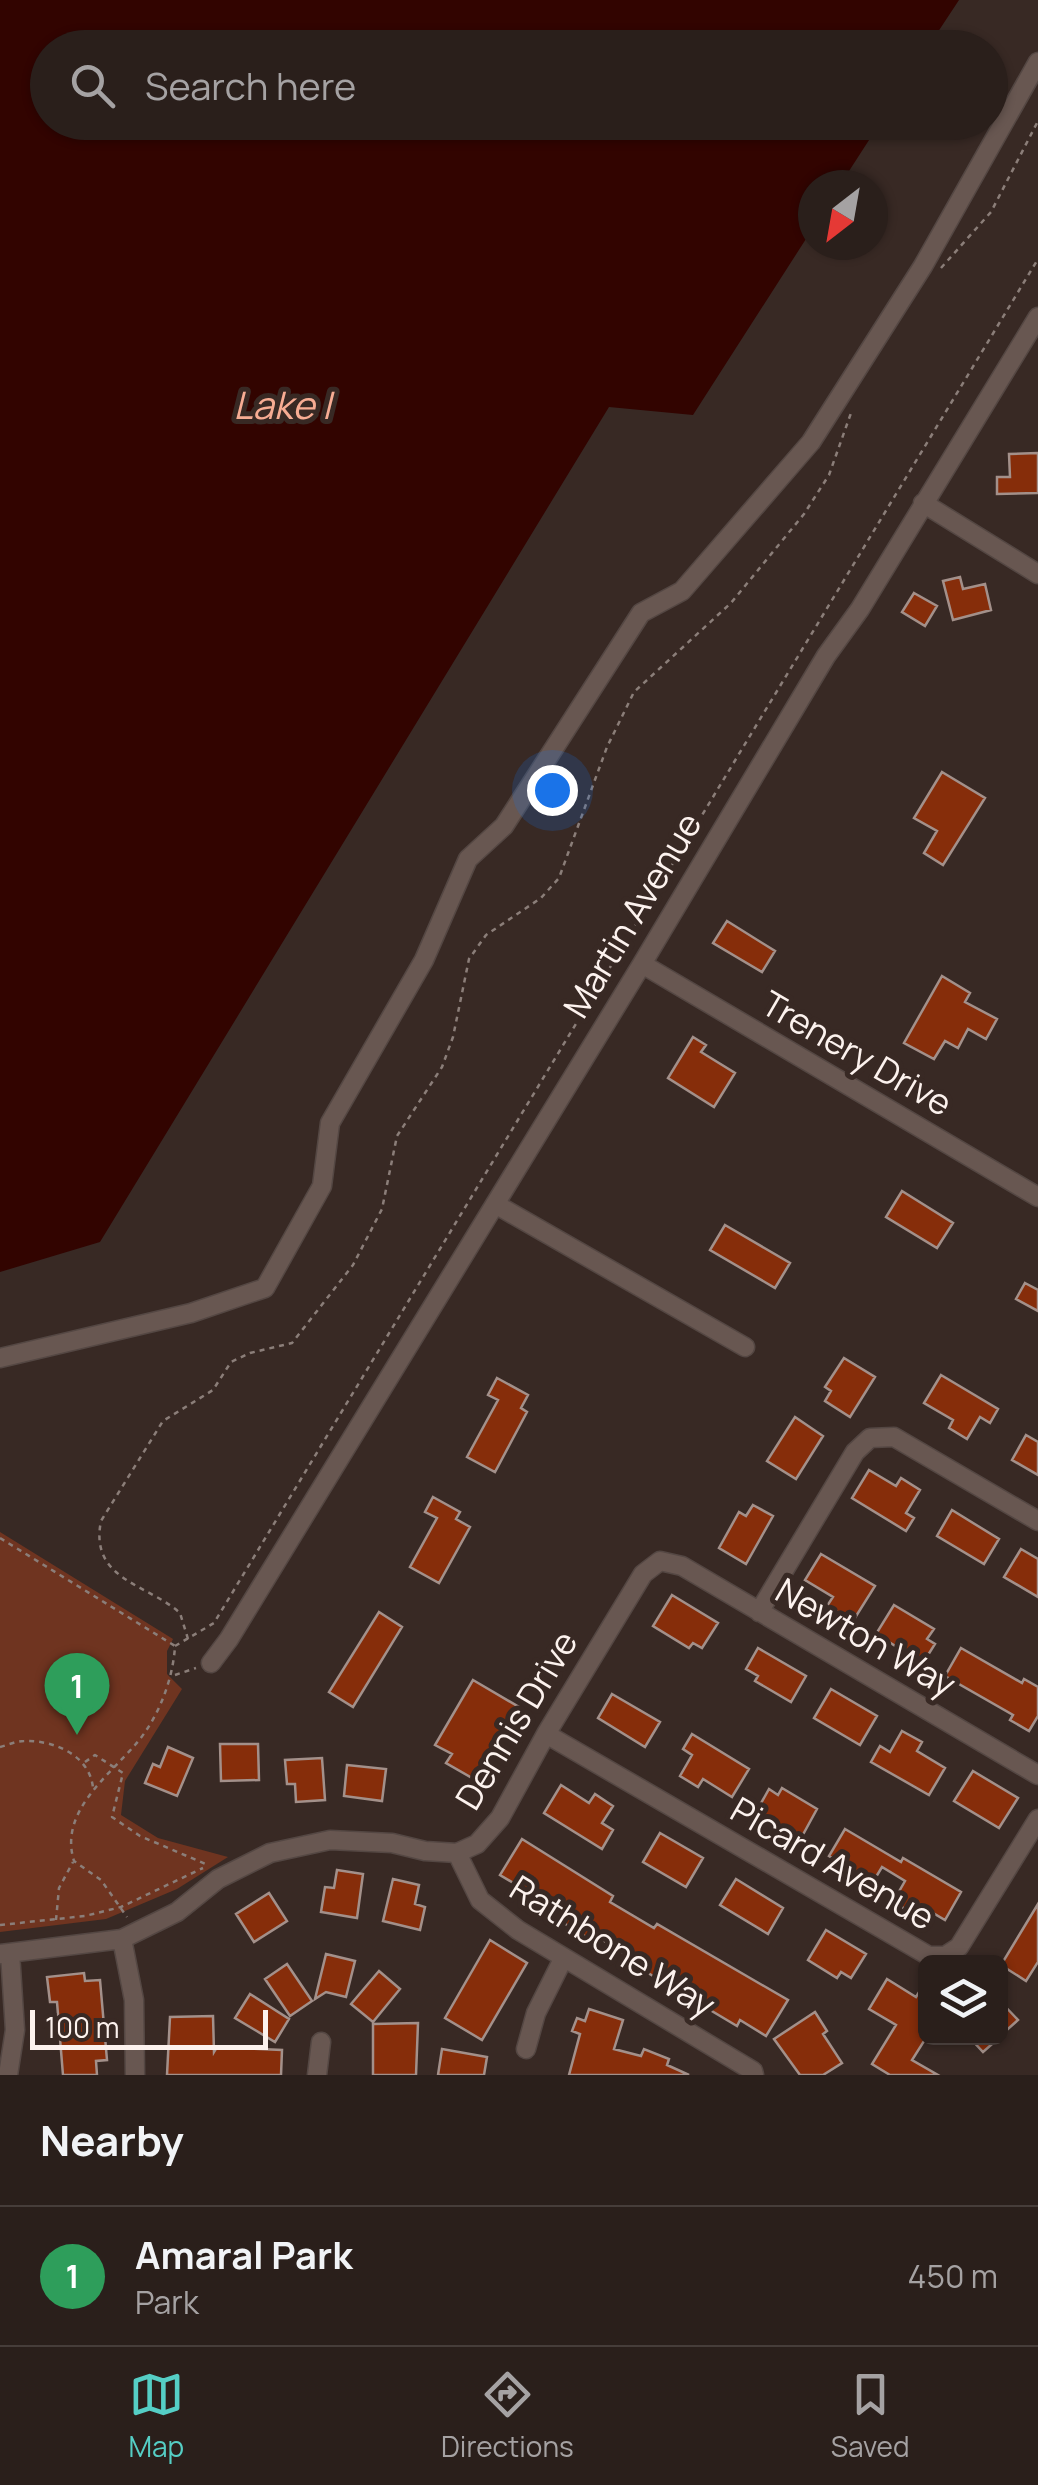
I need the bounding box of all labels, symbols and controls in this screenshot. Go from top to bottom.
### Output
search box [30,30,1008,140]
icon: search [65,58,120,113]
text: Search here [145,59,356,111]
north arrow [798,170,888,260]
water label: Lake I [233,378,335,430]
your location [527,765,578,816]
street label: Martin Avenue [552,804,712,1026]
street label: Trenery Drive [753,979,961,1127]
street label: Newton Way [767,1566,965,1708]
street label: Dennis Drive [444,1622,588,1818]
pin: 1 [44,1652,110,1735]
street label: Picard Avenue [722,1785,944,1941]
street label: Rathbone Way [501,1864,725,2028]
map controls [918,1955,1008,2045]
button: layers [918,1955,1008,2045]
scale bar [30,2005,268,2050]
text: 100 m [45,2008,119,2046]
text: Nearby [40,2111,184,2169]
text: Amaral Park [135,2228,353,2280]
text: 1 [65,2254,80,2298]
text: 450 m [908,2254,998,2298]
text: Park [135,2280,199,2324]
tab: Map [128,2367,184,2465]
tab: Directions [441,2367,574,2465]
tab: Saved [831,2367,910,2465]

